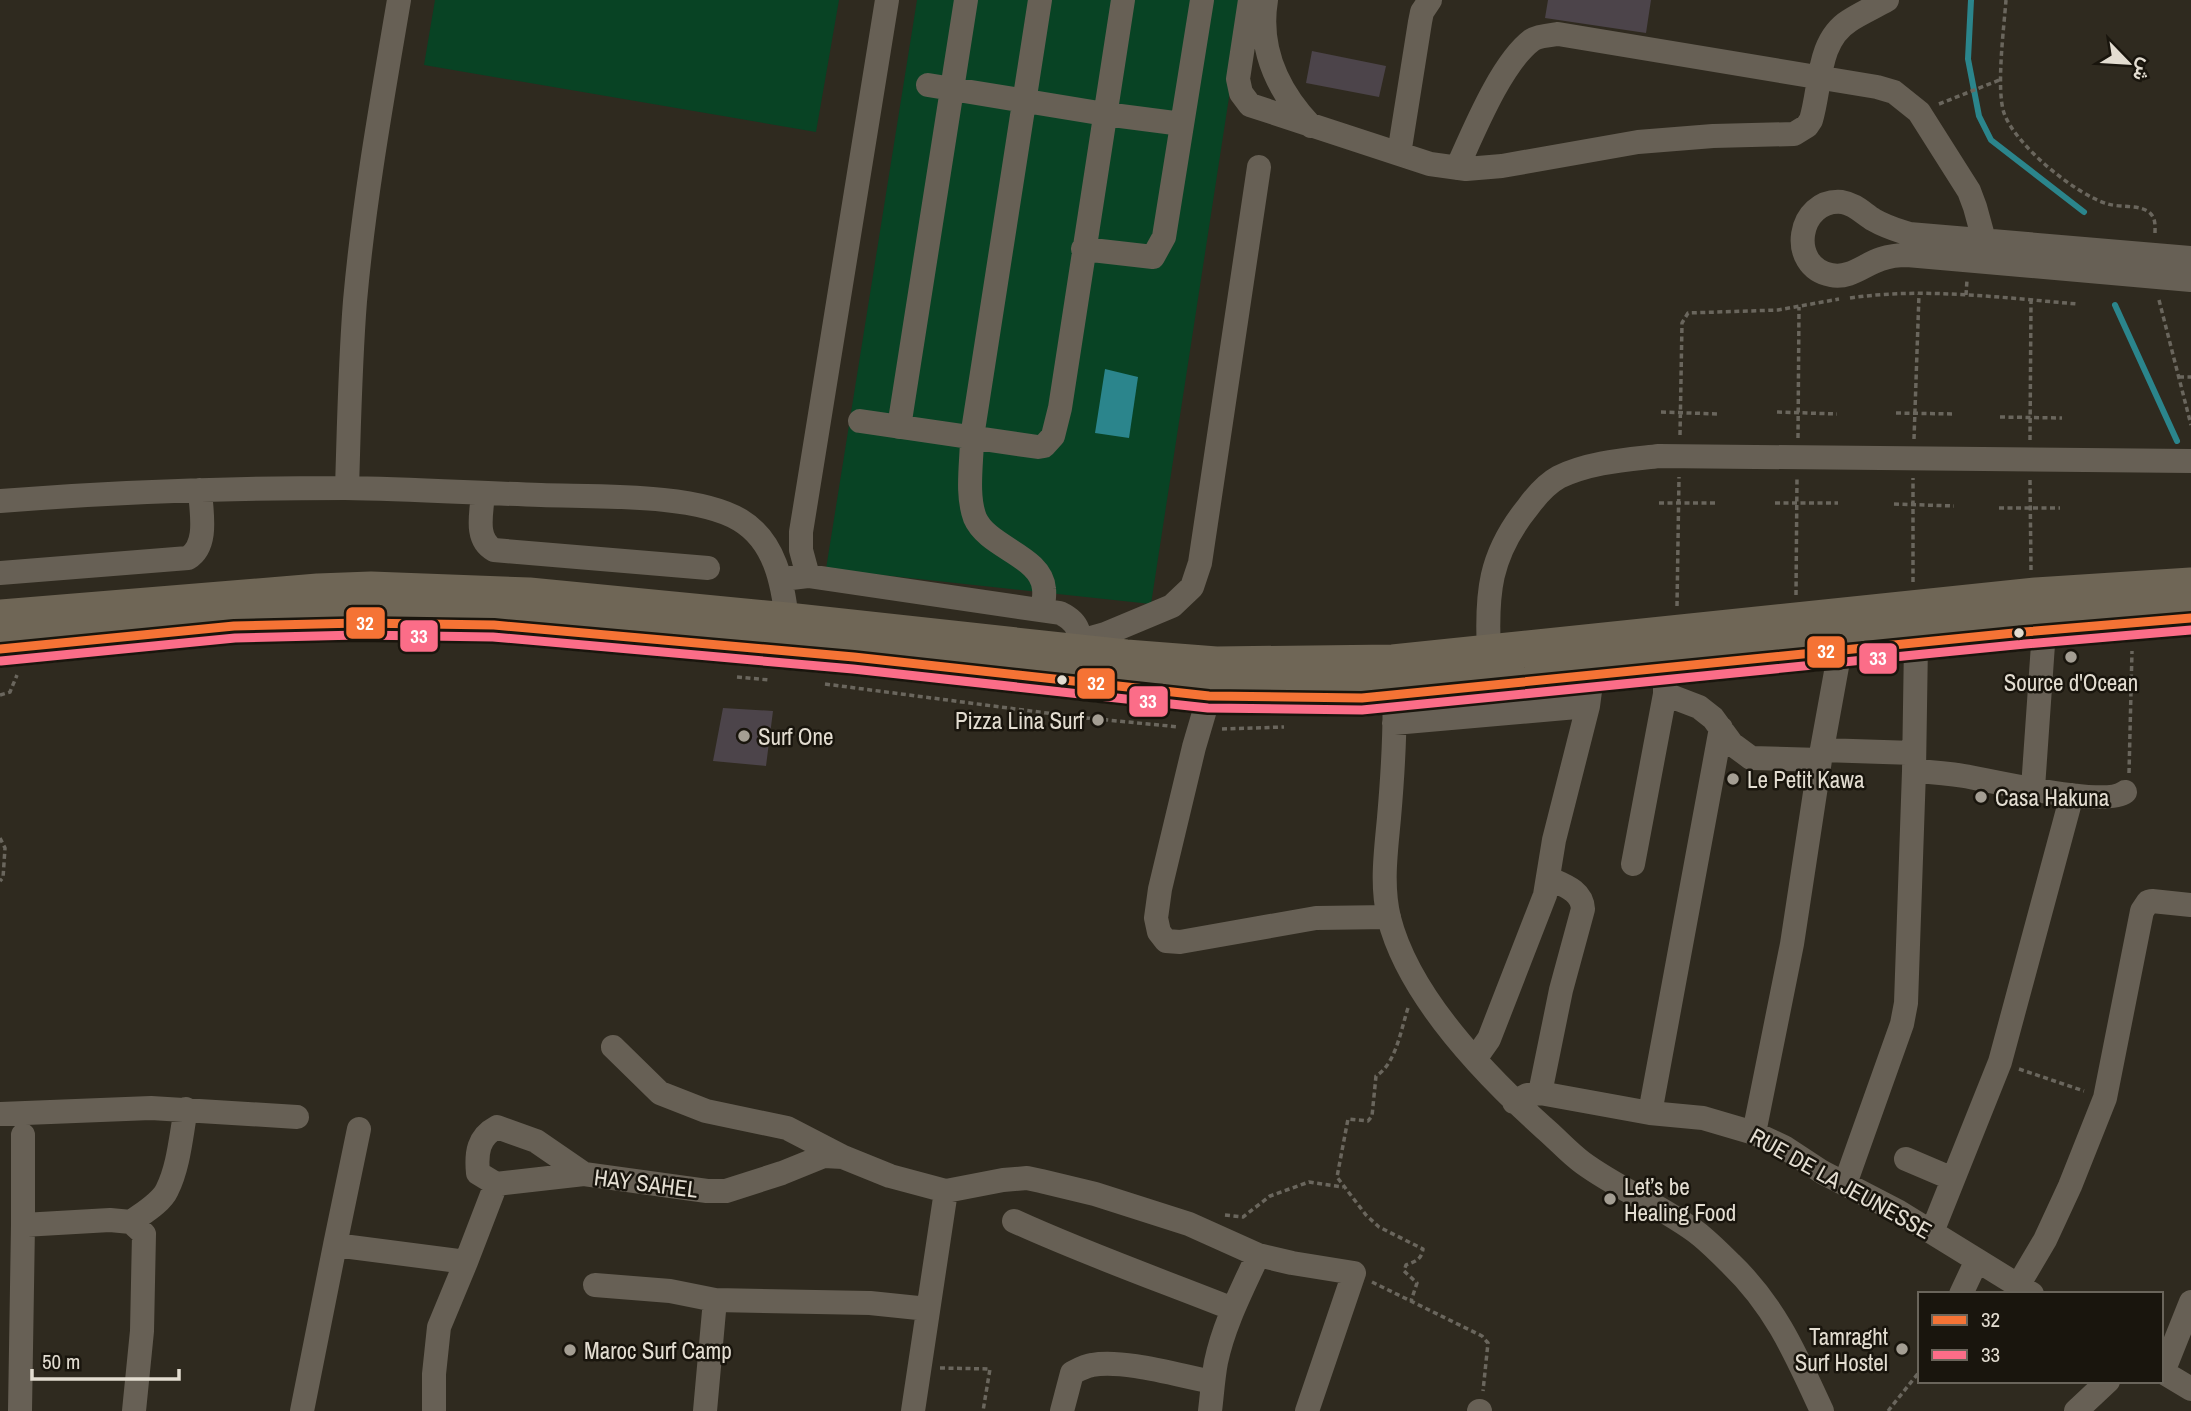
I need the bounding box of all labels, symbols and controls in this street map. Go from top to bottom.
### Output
north arrow [2093,28,2163,98]
text: ش [2127,54,2160,86]
line badge: 32 [345,606,386,640]
text: 32 [356,610,374,636]
line badge: 33 [399,619,439,653]
text: 33 [410,623,428,649]
unlabelled marker [2012,626,2026,640]
line badge: 32 [1806,635,1846,669]
text: 32 [1817,638,1835,664]
line badge: 33 [1858,642,1898,675]
text: 33 [1869,645,1887,671]
marker: Source d'Ocean [2063,649,2079,665]
line badge: 32 [1076,667,1116,700]
place label: Source d'Ocean [2004,667,2138,698]
text: 32 [1087,670,1105,696]
unlabelled marker [1055,673,1069,687]
line badge: 33 [1128,685,1169,718]
text: 33 [1139,688,1157,714]
place label: Pizza Lina Surf [955,705,1085,736]
marker: Pizza Lina Surf [1090,712,1106,728]
place label: Surf One [758,721,834,752]
marker: Surf One [736,728,752,744]
place label: Le Petit Kawa [1747,764,1865,795]
marker: Le Petit Kawa [1725,771,1741,787]
place label: Casa Hakuna [1995,782,2110,813]
marker: Casa Hakuna [1973,789,1989,805]
street label: RUE DE LA JEUNESSE [1745,1120,1937,1246]
street label: HAY SAHEL [592,1161,700,1205]
place label: Let’s be Healing Food [1624,1171,1736,1228]
marker: Let’s be Healing Food [1602,1191,1618,1207]
legend [1918,1292,2163,1383]
text: 32 [1981,1305,2000,1334]
place label: Tamraght Surf Hostel [1795,1321,1888,1378]
place label: Maroc Surf Camp [584,1335,732,1366]
scale bar [32,1338,178,1382]
text: 33 [1981,1340,2000,1369]
marker: Tamraght Surf Hostel [1894,1341,1910,1357]
marker: Maroc Surf Camp [562,1342,578,1358]
text: 50 m [42,1347,80,1376]

